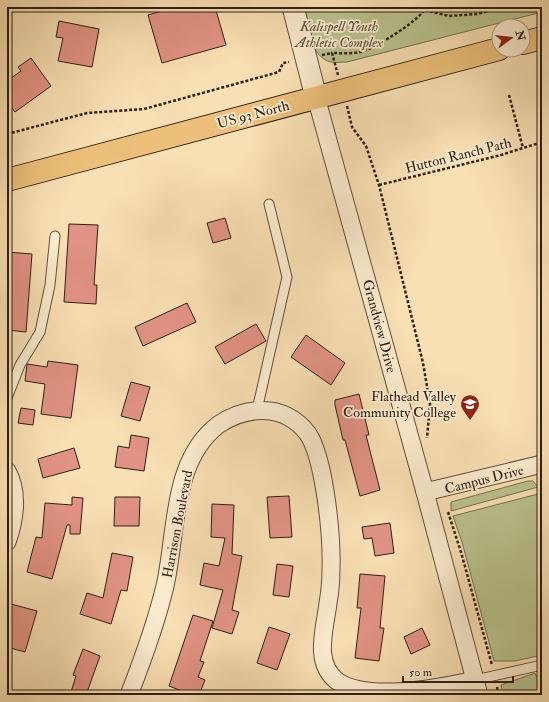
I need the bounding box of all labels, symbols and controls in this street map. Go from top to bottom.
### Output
park label: Kalispell Youth Athletic Complex [293,18,383,51]
north arrow [491,18,531,58]
text: N [512,28,528,43]
street label: US 93 North [215,97,292,132]
street label: Hutton Ranch Path [403,134,514,177]
street label: Grandview Drive [359,278,400,375]
place label: Flathead Valley Community College [343,388,457,422]
school or university icon: Flathead Valley Community College [459,393,481,421]
street label: Campus Drive [443,461,526,498]
street label: Harrison Boulevard [159,469,196,579]
scale bar [403,658,513,684]
text: 50 m [409,665,433,680]

